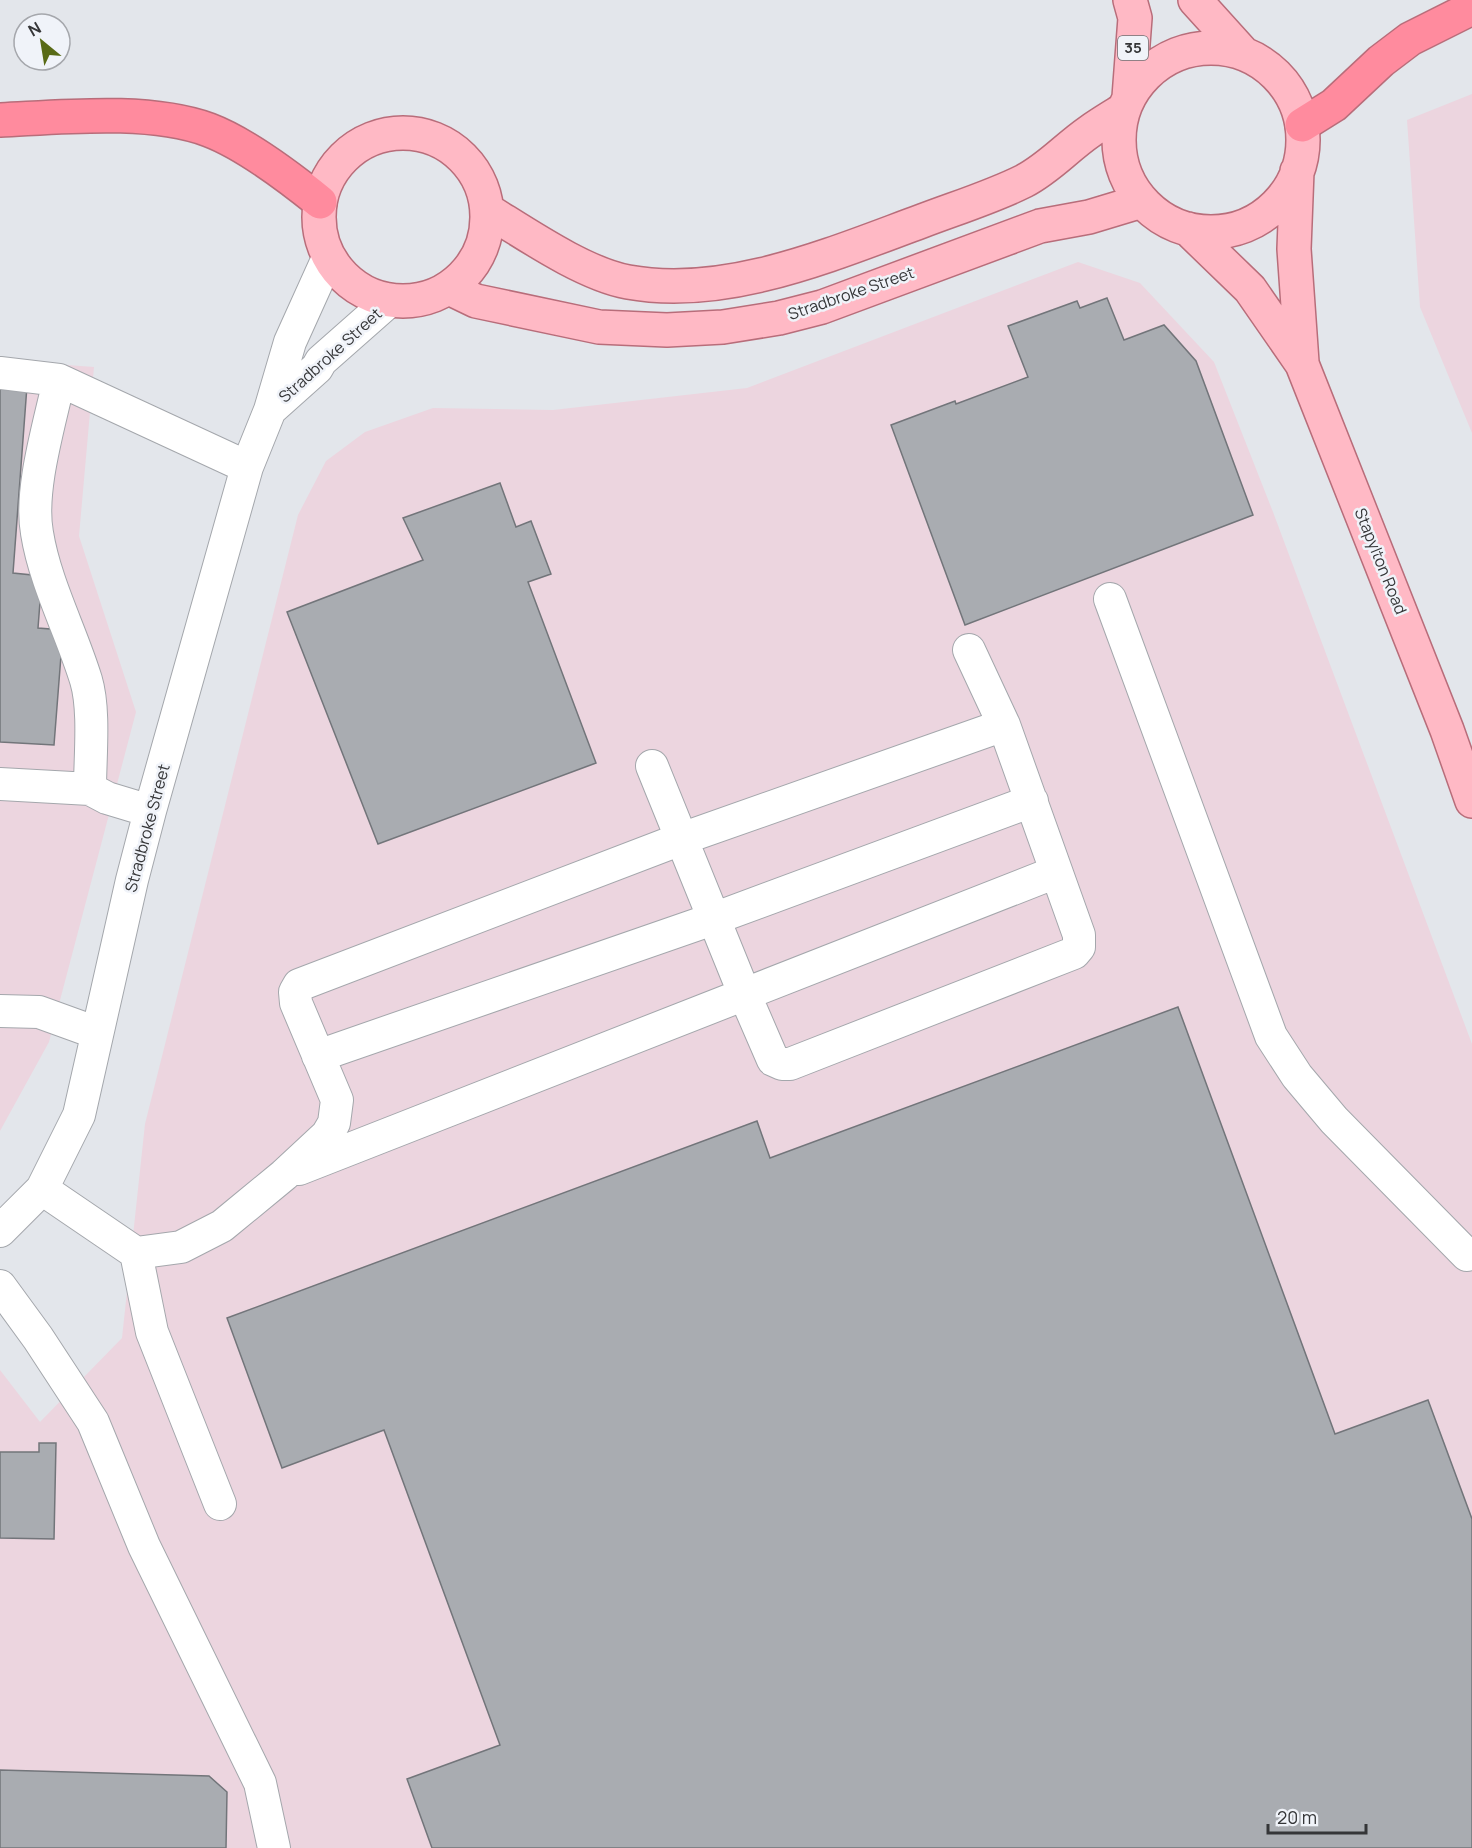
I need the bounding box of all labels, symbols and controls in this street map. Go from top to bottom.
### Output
north arrow [12,12,72,72]
text: N [24,17,45,41]
road number: 35 [1118,36,1148,60]
street label: Stradbroke Street [785,261,917,325]
street label: Stradbroke Street [274,303,386,407]
street label: Stapylton Road [1350,505,1412,617]
street label: Stradbroke Street [119,761,175,895]
scale bar [1268,1797,1366,1835]
text: 20 m [1277,1805,1317,1829]

